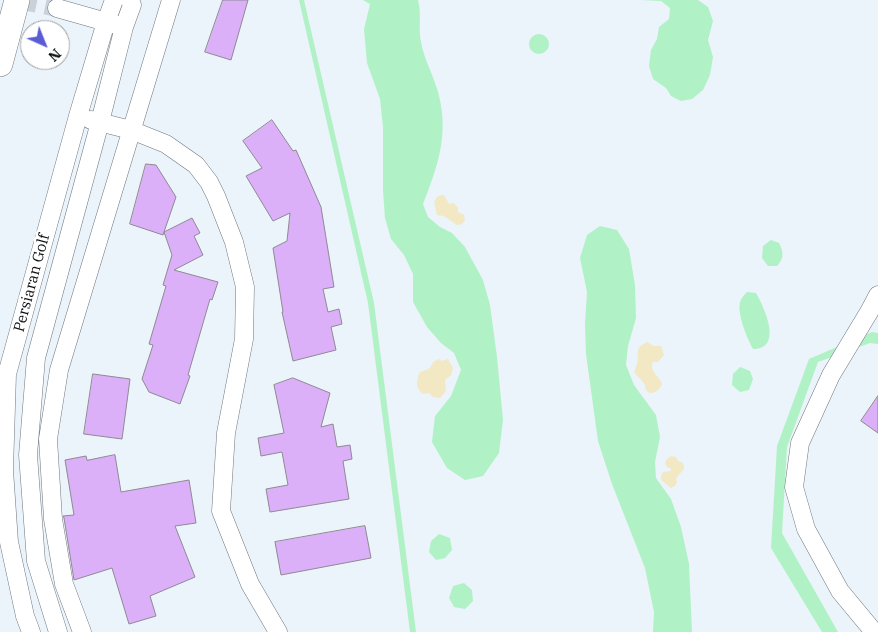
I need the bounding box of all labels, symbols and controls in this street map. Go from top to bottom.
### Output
north arrow [20,20,70,70]
text: N [44,45,65,65]
street label: Persiaran Golf [10,232,54,334]

